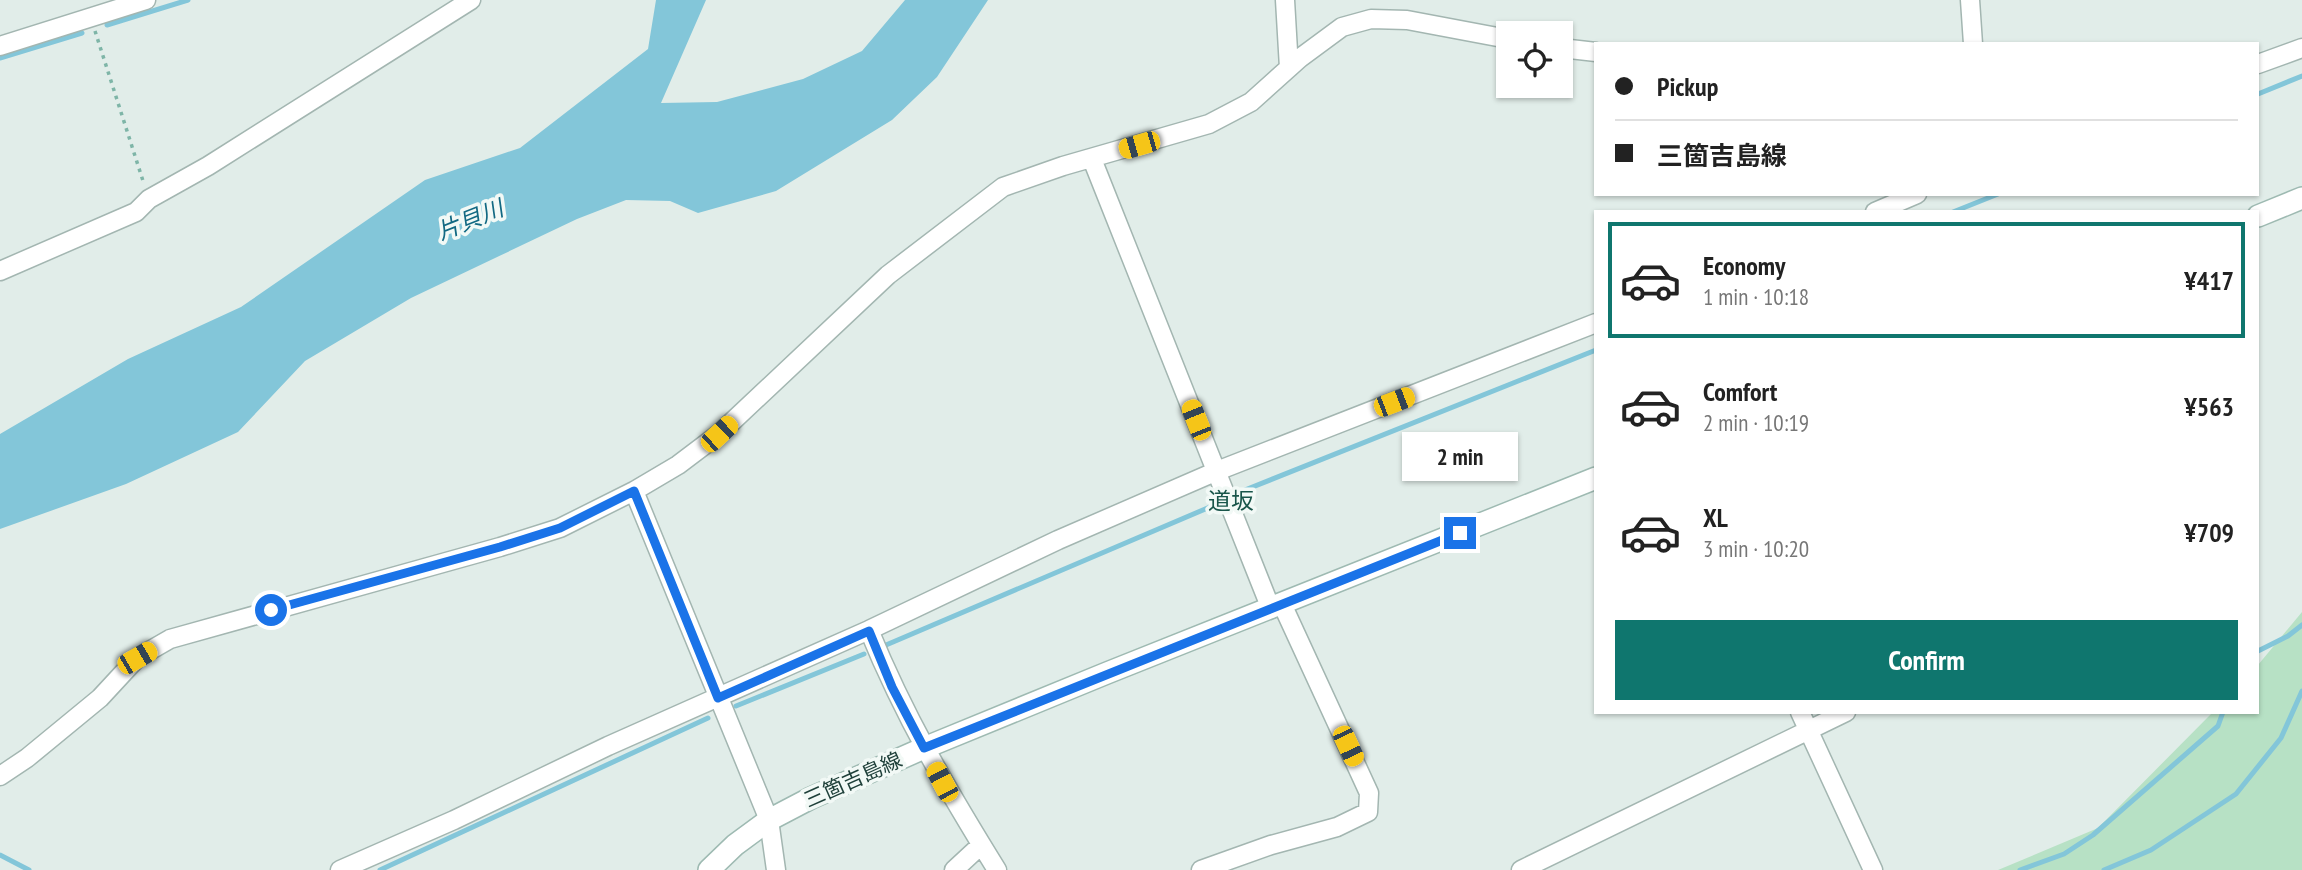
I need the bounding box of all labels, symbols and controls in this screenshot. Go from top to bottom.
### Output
map controls [1496,21,1573,98]
button: locate [1496,21,1573,98]
text: Pickup [1657,70,1718,103]
car [1116,129,1163,161]
text: 三箇吉島線 [1657,139,1787,172]
water label: 片貝川 [432,192,510,246]
icon: car [1619,249,1682,312]
text: Economy [1703,249,1785,282]
text: ¥417 [2184,264,2234,297]
text: 1 min · 10:18 [1703,282,1809,311]
icon: car [1619,375,1682,438]
text: Comfort [1703,375,1777,408]
car [1371,385,1418,419]
text: ¥563 [2184,390,2234,423]
car [1179,397,1214,443]
text: 2 min · 10:19 [1703,408,1809,437]
car [697,412,742,456]
callout: 2 min [1402,432,1518,480]
text: 2 min [1437,442,1483,471]
district label: 道坂 [1208,486,1254,515]
icon: car [1619,501,1682,564]
text: XL [1703,501,1728,534]
text: ¥709 [2184,516,2234,549]
route end [1444,517,1476,549]
text: 3 min · 10:20 [1703,534,1809,563]
route start [255,594,287,626]
button: Confirm [1615,620,2238,700]
car [114,638,161,678]
car [1330,723,1367,769]
street label: 三箇吉島線 [799,746,906,813]
car [923,759,962,805]

